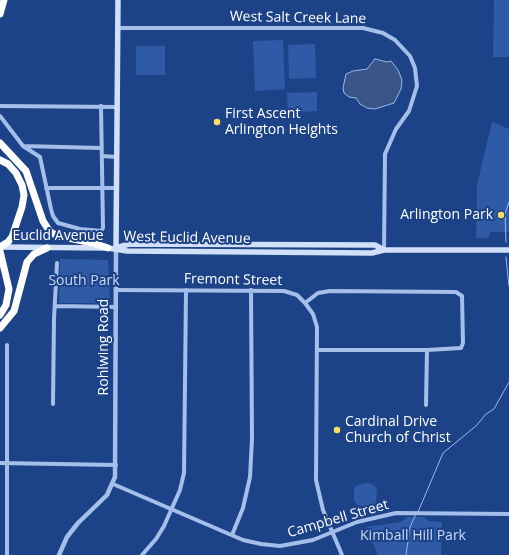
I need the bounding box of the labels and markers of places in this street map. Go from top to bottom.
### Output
place label: First Ascent Arlington Heights [225,106,338,138]
marker: First Ascent Arlington Heights [212,117,222,127]
place label: Arlington Park [400,207,493,223]
marker: Arlington Park [496,210,506,220]
place label: Cardinal Drive Church of Christ [345,414,451,446]
marker: Cardinal Drive Church of Christ [332,425,342,435]

